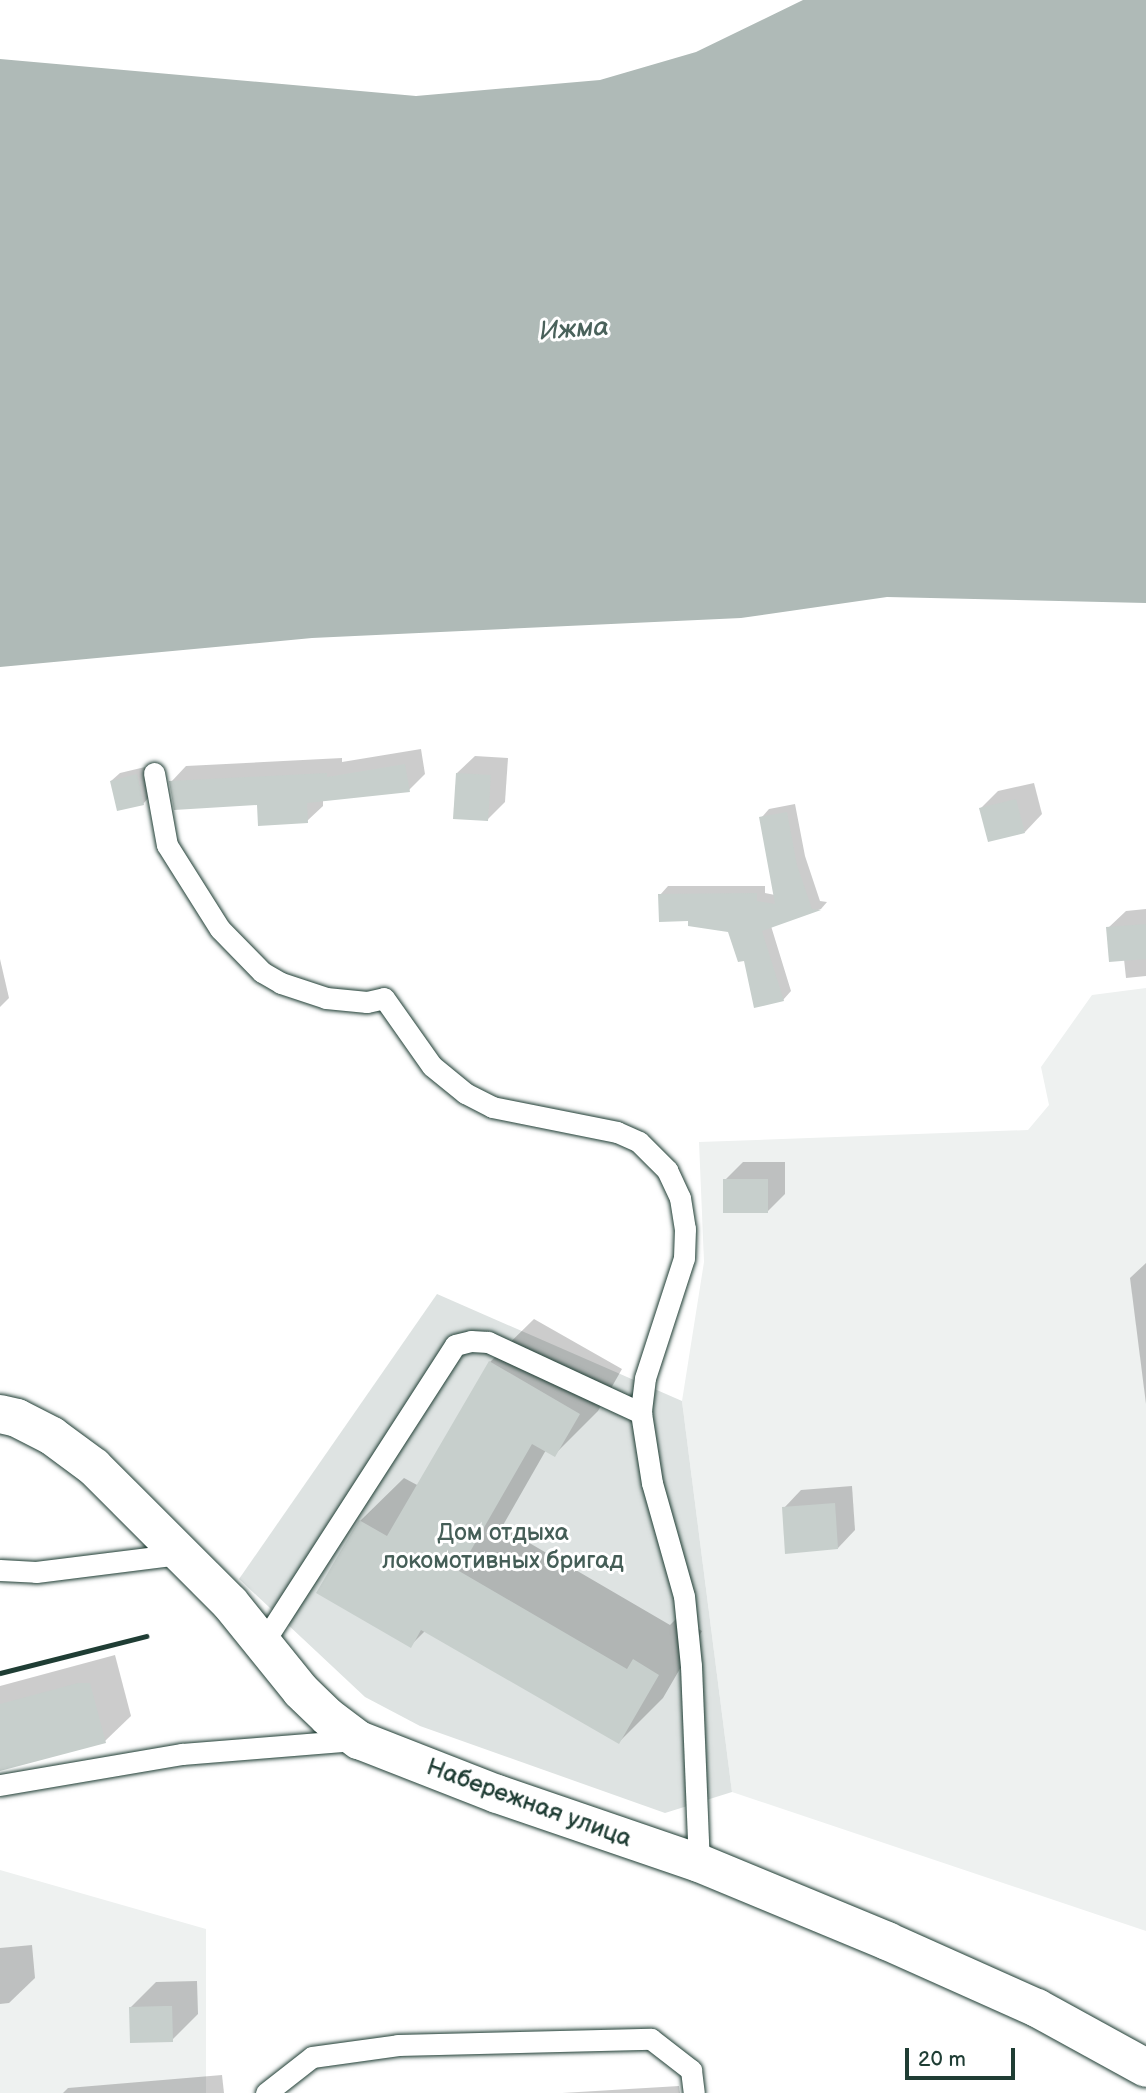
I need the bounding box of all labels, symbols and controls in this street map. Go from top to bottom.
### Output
water label: Ижма [538,312,610,348]
park label: Дом отдыха локомотивных бригад [382,1519,624,1575]
street label: Набережная улица [423,1753,635,1853]
scale bar [908,2034,1018,2078]
text: 20 m [918,2047,966,2072]

